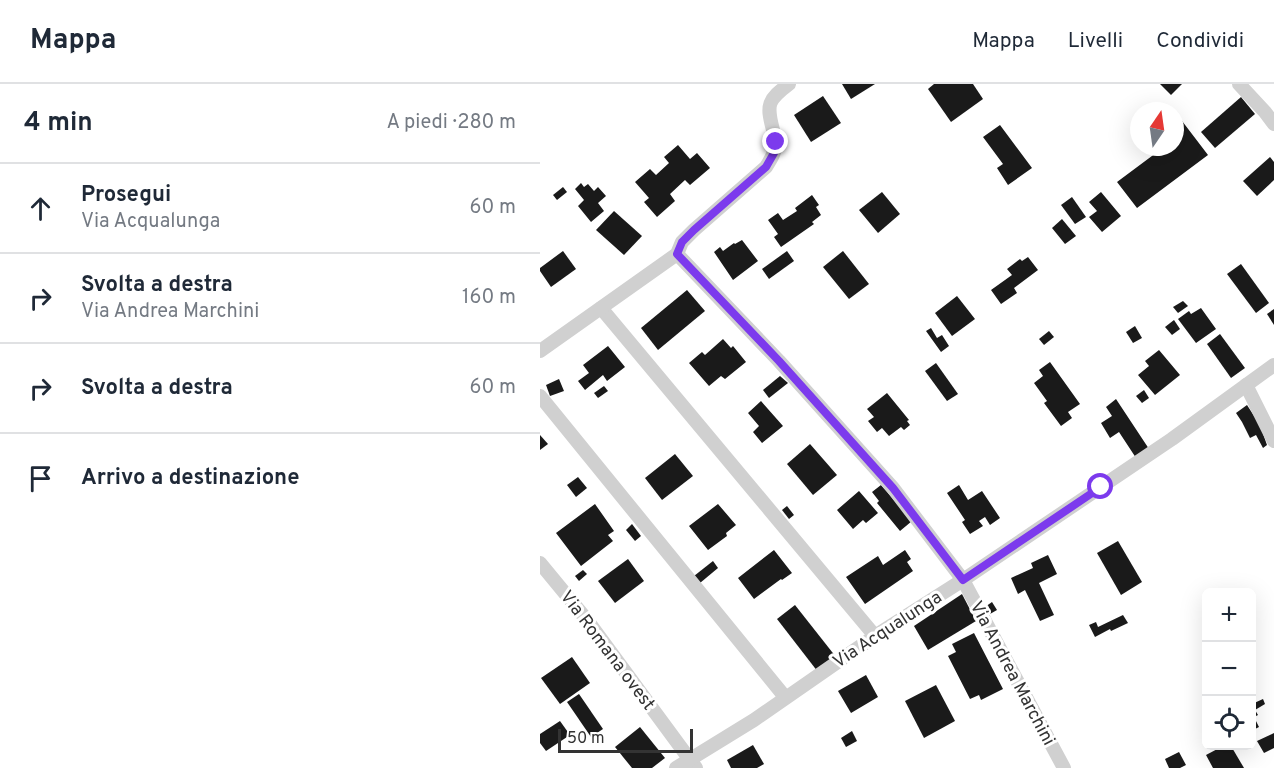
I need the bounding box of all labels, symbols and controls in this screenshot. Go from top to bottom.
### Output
text: Mappa [30,23,116,59]
text: Mappa [972,28,1035,55]
text: Livelli [1068,28,1123,55]
text: Condividi [1156,28,1244,55]
north arrow [1130,102,1184,156]
text: 4 min [24,107,93,140]
text: A piedi · 280 m [387,110,516,136]
route end [762,128,788,154]
text: Prosegui [81,182,171,209]
icon: ahead [24,192,57,225]
text: 60 m [470,195,516,221]
text: Via Acqualunga [81,209,220,235]
text: Svolta a destra [81,272,233,299]
icon: right [24,282,57,315]
text: 160 m [462,285,516,311]
text: Via Andrea Marchini [81,299,259,325]
icon: right [24,372,57,405]
text: Svolta a destra [81,375,233,402]
text: 60 m [470,375,516,401]
icon: arrive [24,462,57,495]
text: Arrivo a destinazione [81,465,299,492]
route start [1087,473,1113,499]
street label: Via Romana ovest [554,586,659,715]
street label: Via Acqualunga [829,586,947,674]
map controls [1202,588,1256,750]
button: + [1202,588,1256,642]
street label: Via Andrea Marchini [964,597,1060,750]
button: − [1202,642,1256,696]
button: locate [1202,696,1256,750]
scale bar [558,726,693,754]
text: 50 m [567,729,605,749]

